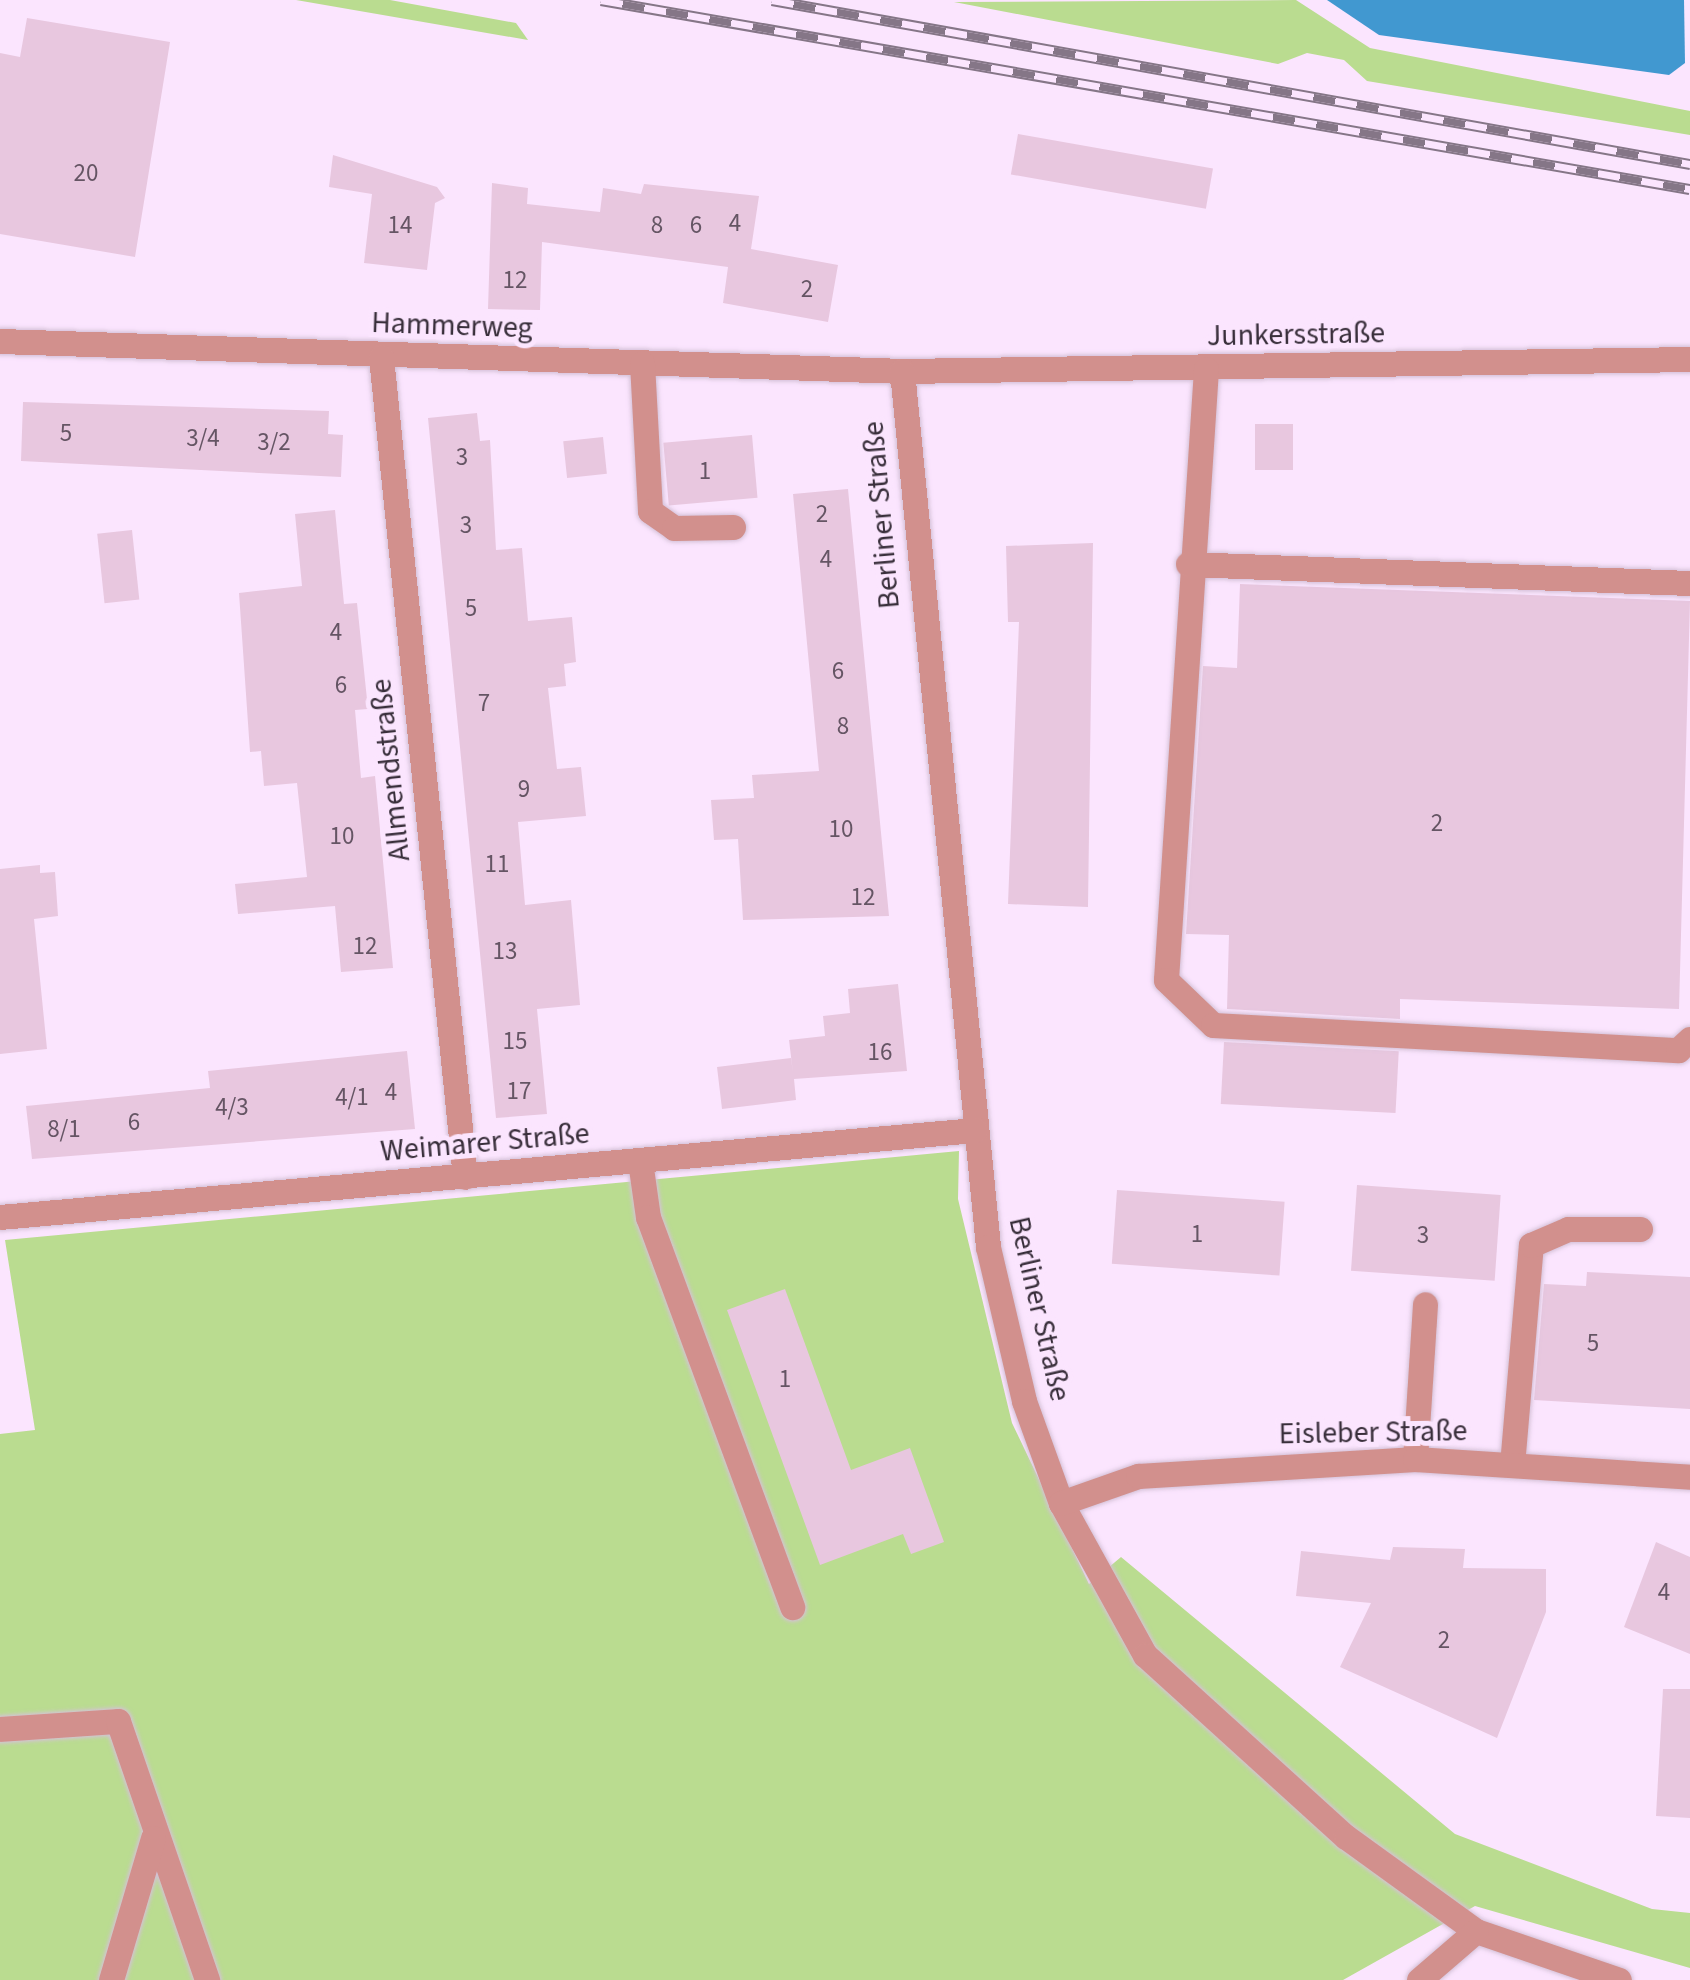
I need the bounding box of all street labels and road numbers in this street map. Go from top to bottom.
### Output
street label: Hammerweg [371,305,533,347]
street label: Junkersstraße [1207,315,1385,355]
street label: Berliner Straße [856,420,908,610]
street label: Allmendstraße [364,677,418,863]
street label: Weimarer Straße [379,1116,591,1170]
street label: Berliner Straße [1000,1213,1078,1405]
street label: Eisleber Straße [1278,1413,1468,1453]

